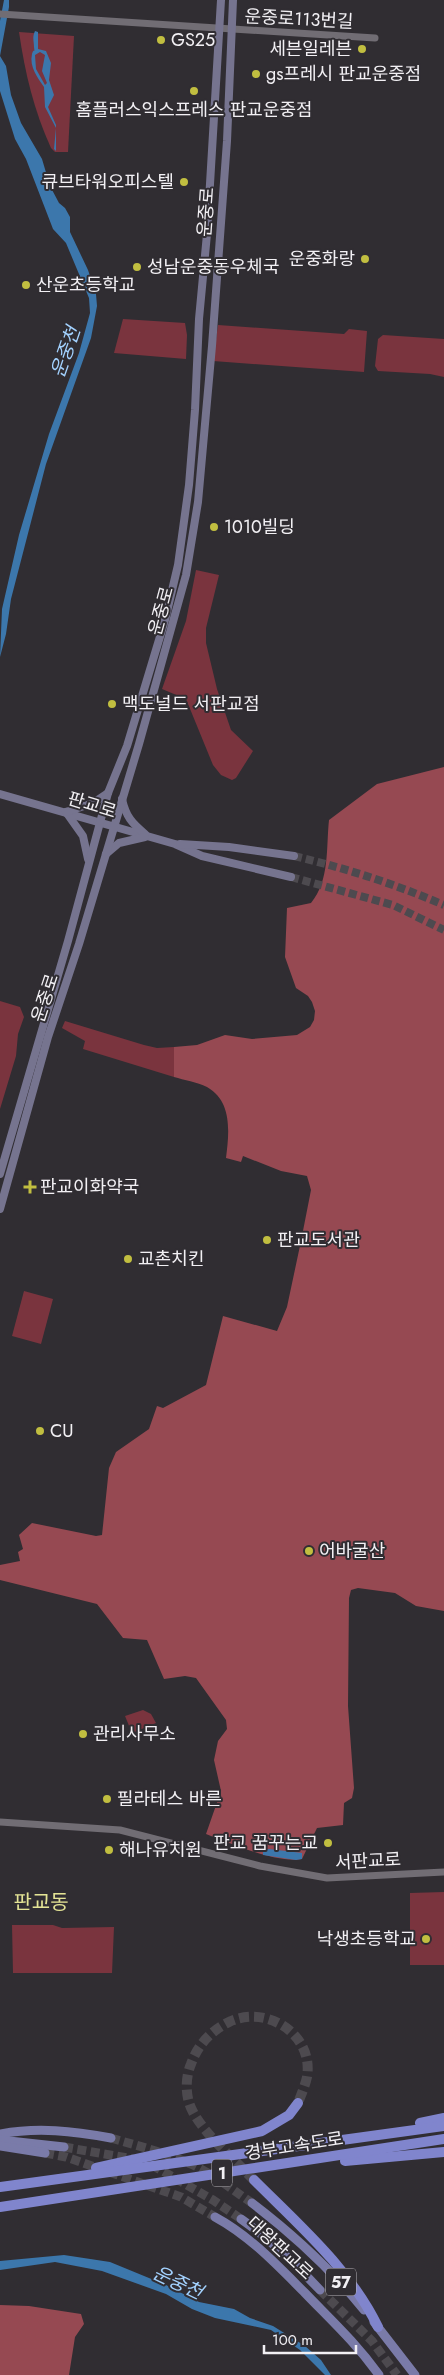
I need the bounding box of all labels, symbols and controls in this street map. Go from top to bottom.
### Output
street label: 운중로113번길 [244,3,354,35]
place label: GS25 [171,27,215,53]
marker: GS25 [155,34,167,46]
place label: 세븐일레븐 [269,36,352,62]
marker: 세븐일레븐 [356,43,368,55]
place label: gs프레시 판교운중점 [266,61,421,87]
marker: gs프레시 판교운중점 [250,68,262,80]
marker: 홈플러스익스프레스 판교운중점 [188,85,200,97]
place label: 홈플러스익스프레스 판교운중점 [75,97,313,123]
place label: 큐브타워오피스텔 [42,169,174,195]
marker: 큐브타워오피스텔 [178,176,190,188]
street label: 운중로 [191,186,221,238]
place label: 운중화랑 [289,246,355,272]
marker: 운중화랑 [359,253,371,265]
place label: 성남운중동우체국 [147,254,279,280]
marker: 성남운중동우체국 [131,261,143,273]
place label: 산운초등학교 [36,272,135,298]
marker: 산운초등학교 [20,279,32,291]
water label: 운중천 [44,322,87,381]
place label: 1010빌딩 [224,514,295,540]
marker: 1010빌딩 [208,521,220,533]
street label: 운중로 [142,584,180,638]
place label: 맥도널드 서판교점 [122,691,260,717]
marker: 맥도널드 서판교점 [106,698,118,710]
street label: 판교로 [64,785,120,825]
street label: 운중로 [25,970,65,1026]
place label: 판교이화약국 [40,1174,139,1200]
marker: 판교이화약국 [24,1181,36,1193]
place label: 판교도서관 [277,1227,360,1253]
marker: 판교도서관 [261,1234,273,1246]
place label: 교촌치킨 [138,1246,204,1272]
marker: 교촌치킨 [122,1253,134,1265]
place label: CU [50,1418,74,1444]
marker: CU [34,1425,46,1437]
place label: 어바굴산 [319,1538,385,1564]
marker: 어바굴산 [303,1545,315,1557]
place label: 관리사무소 [93,1721,176,1747]
marker: 관리사무소 [77,1728,89,1740]
place label: 필라테스 바른 [117,1786,222,1812]
marker: 필라테스 바른 [101,1793,113,1805]
place label: 판교 꿈꾸는교 [213,1830,318,1856]
place label: 해나유치원 [119,1837,202,1863]
marker: 판교 꿈꾸는교 [322,1837,334,1849]
marker: 해나유치원 [103,1844,115,1856]
street label: 서판교로 [334,1846,402,1876]
district label: 판교동 [13,1888,69,1917]
place label: 낙생초등학교 [317,1926,416,1952]
marker: 낙생초등학교 [420,1933,432,1945]
street label: 경부고속도로 [243,2125,345,2167]
road number: 1 [212,2160,232,2186]
street label: 대왕판교로 [241,2210,319,2286]
water label: 운중천 [148,2259,209,2306]
road number: 57 [326,2268,356,2296]
scale bar [264,2322,356,2354]
text: 100 m [272,2329,313,2351]

